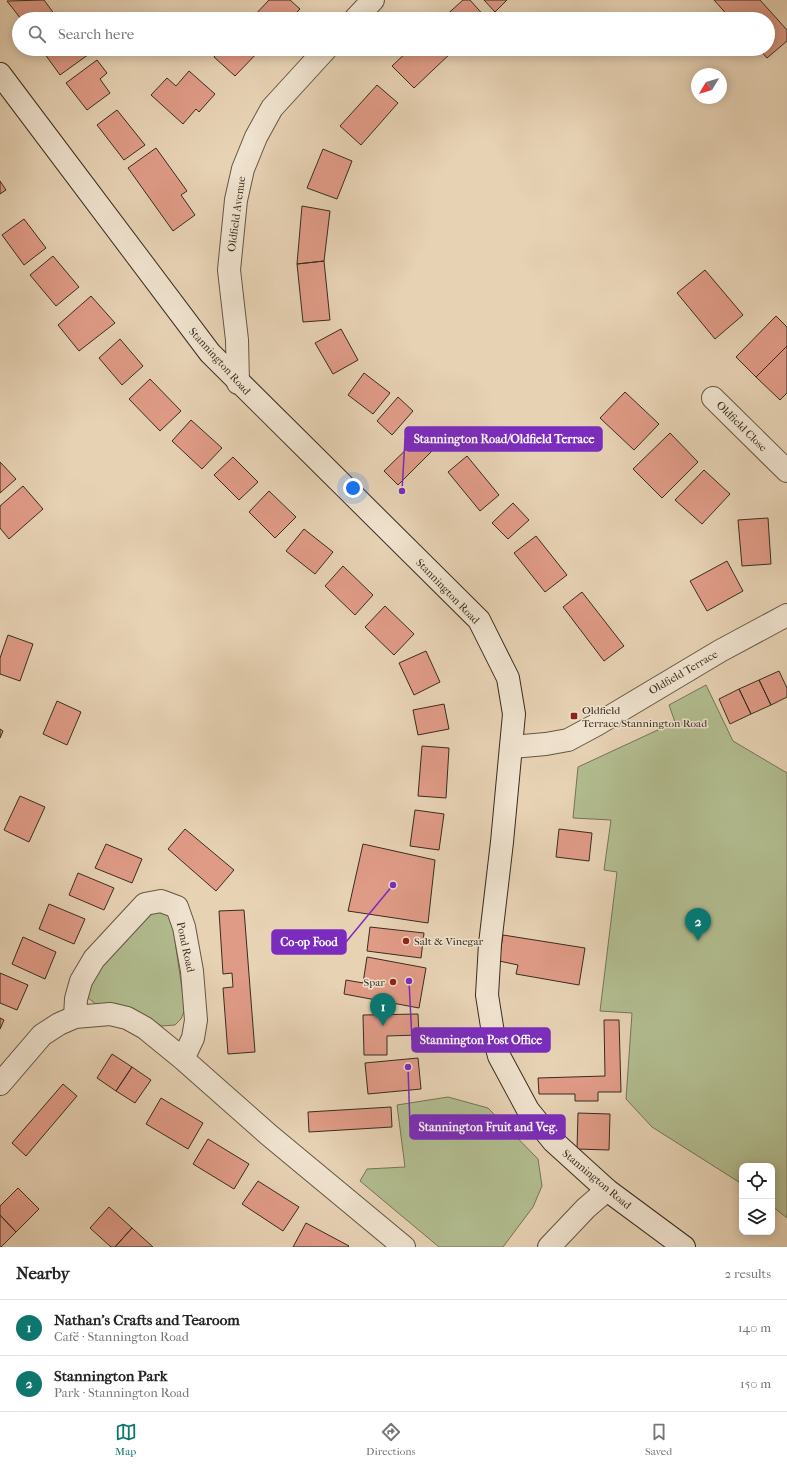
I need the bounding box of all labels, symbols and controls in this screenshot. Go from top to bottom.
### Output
search box [12,12,775,56]
icon: search [26,23,48,45]
text: Search here [58,25,134,43]
north arrow [691,68,727,104]
street label: Oldfield Avenue [225,175,248,253]
street label: Stannington Road [186,325,254,398]
street label: Oldfield Close [714,398,770,455]
callout: Stannington Road/Oldfield Terrace [405,427,602,451]
text: Stannington Road/Oldfield Terrace [414,432,594,447]
your location [343,478,363,498]
street label: Stannington Road [413,556,483,627]
street label: Oldfield Terrace [647,647,720,697]
place label: Oldfield Terrace/Stannington Road [582,704,708,730]
marker: Oldfield Terrace/Stannington Road [569,711,579,721]
pin: 2 [685,908,711,941]
street label: Pond Road [174,921,197,974]
callout: Co-op Food [272,930,346,954]
text: Co-op Food [280,935,338,950]
place label: Salt & Vinegar [414,935,484,948]
marker: Salt & Vinegar [401,936,411,946]
place label: Spar [364,976,385,989]
marker: Spar [388,977,398,987]
pin: 1 [370,993,396,1026]
callout: Stannington Post Office [412,1028,550,1052]
text: Stannington Post Office [420,1033,542,1048]
callout: Stannington Fruit and Veg. [410,1115,565,1139]
text: Stannington Fruit and Veg. [419,1120,558,1135]
street label: Stannington Road [560,1147,634,1213]
map controls [739,1163,775,1235]
button: locate [739,1163,775,1199]
button: layers [739,1199,775,1235]
text: Nearby [16,1263,70,1283]
text: 2 results [725,1266,771,1281]
text: Nathan's Crafts and Tearoom [54,1311,240,1329]
text: 1 [27,1320,31,1335]
text: 140 m [738,1320,771,1335]
text: Café · Stannington Road [54,1329,189,1344]
text: Stannington Park [54,1367,167,1385]
text: 2 [26,1376,32,1391]
text: 150 m [740,1376,771,1391]
text: Park · Stannington Road [54,1385,189,1400]
tab: Map [115,1421,137,1458]
tab: Directions [366,1421,416,1458]
tab: Saved [645,1421,672,1458]

